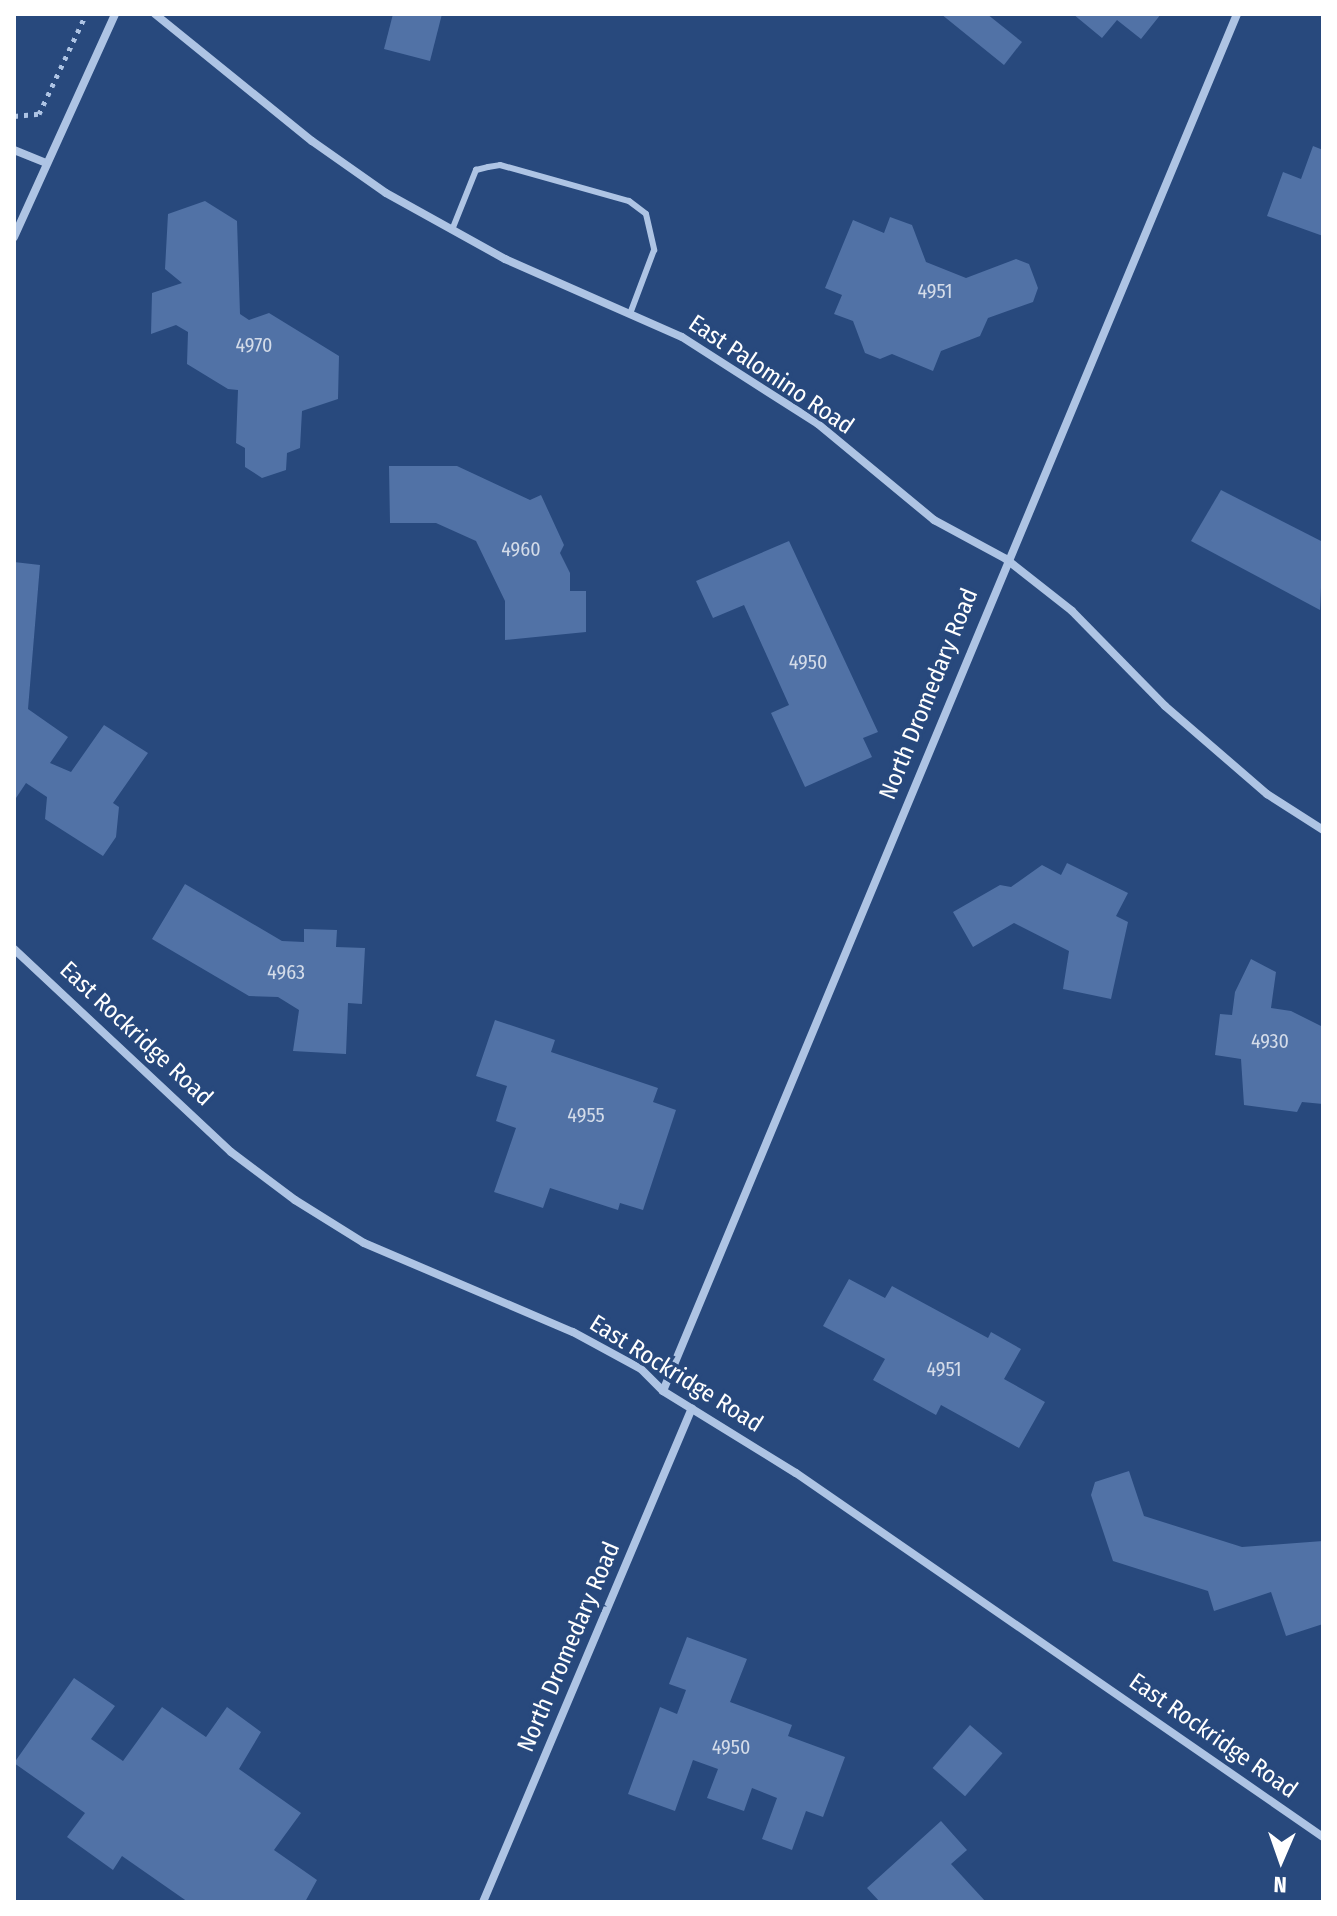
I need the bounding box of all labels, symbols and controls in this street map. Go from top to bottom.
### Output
house number: 4951 [917,279,953,303]
street label: East Palomino Road [683,309,859,441]
house number: 4970 [235,333,273,357]
house number: 4960 [501,537,541,561]
street label: North Dromedary Road [873,584,985,804]
house number: 4950 [789,650,827,674]
street label: East Rockridge Road [54,956,218,1112]
house number: 4963 [267,960,305,984]
house number: 4930 [1251,1029,1289,1053]
house number: 4955 [567,1103,605,1127]
street label: East Rockridge Road [584,1309,768,1439]
house number: 4951 [926,1357,962,1381]
street label: North Dromedary Road [512,1538,626,1756]
street label: East Rockridge Road [1123,1667,1303,1805]
house number: 4950 [712,1735,750,1759]
north arrow [1241,1820,1321,1900]
text: N [1273,1871,1287,1898]

